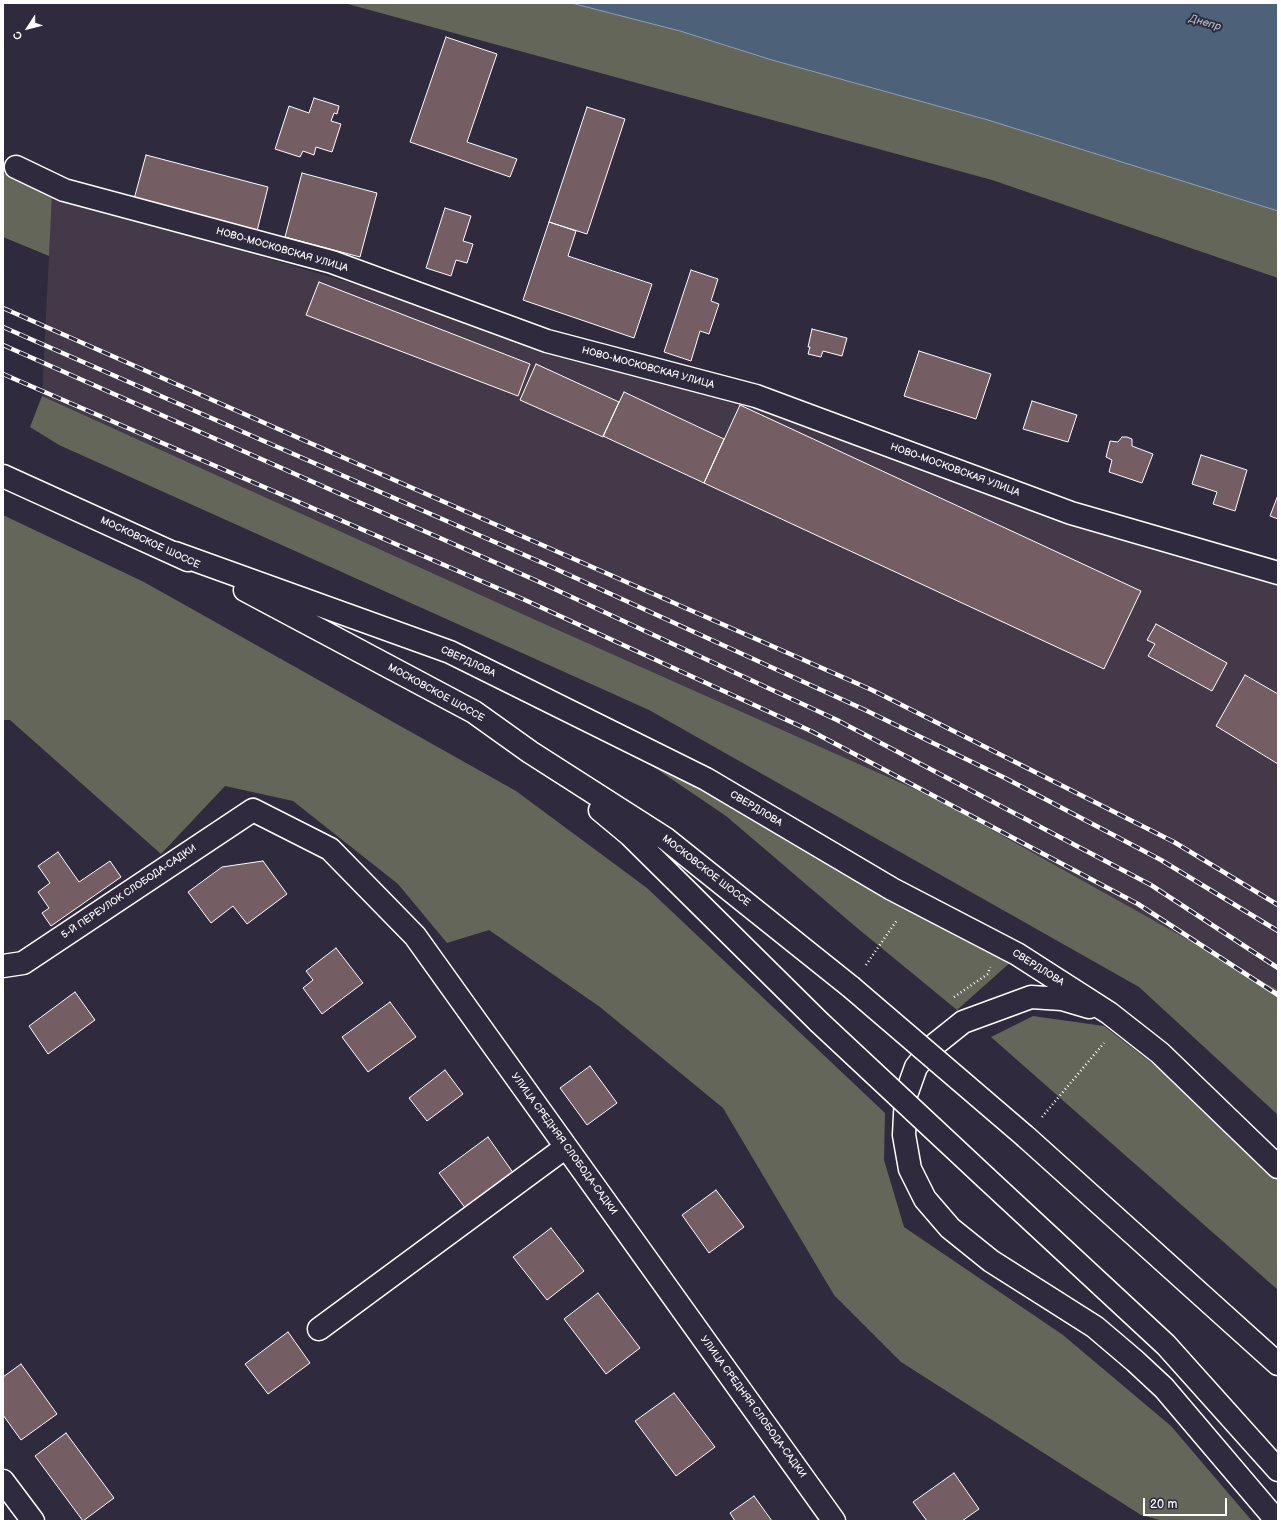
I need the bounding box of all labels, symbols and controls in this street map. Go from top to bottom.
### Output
north arrow [8,8,48,48]
water label: Днепр [1187,12,1223,34]
text: С [10,28,25,42]
street label: НОВО-МОСКОВСКАЯ УЛИЦА [215,225,349,275]
street label: НОВО-МОСКОВСКАЯ УЛИЦА [580,344,716,392]
street label: НОВО-МОСКОВСКАЯ УЛИЦА [889,441,1021,499]
street label: МОСКОВСКОЕ ШОССЕ [98,515,202,571]
street label: СВЕРДЛОВА [439,644,497,680]
street label: МОСКОВСКОЕ ШОССЕ [386,661,486,725]
street label: СВЕРДЛОВА [728,789,784,829]
street label: МОСКОВСКОЕ ШОССЕ [660,833,752,909]
street label: 5-Й ПЕРЕУЛОК СЛОБОДА-САДКИ [59,842,199,942]
street label: СВЕРДЛОВА [1010,947,1066,989]
street label: УЛИЦА СРЕДНЯЯ СЛОБОДА-САДКИ [509,1071,619,1217]
street label: УЛИЦА СРЕДНЯЯ СЛОБОДА-САДКИ [698,1334,808,1480]
scale bar [1145,1490,1229,1516]
text: 20 m [1150,1497,1177,1512]

